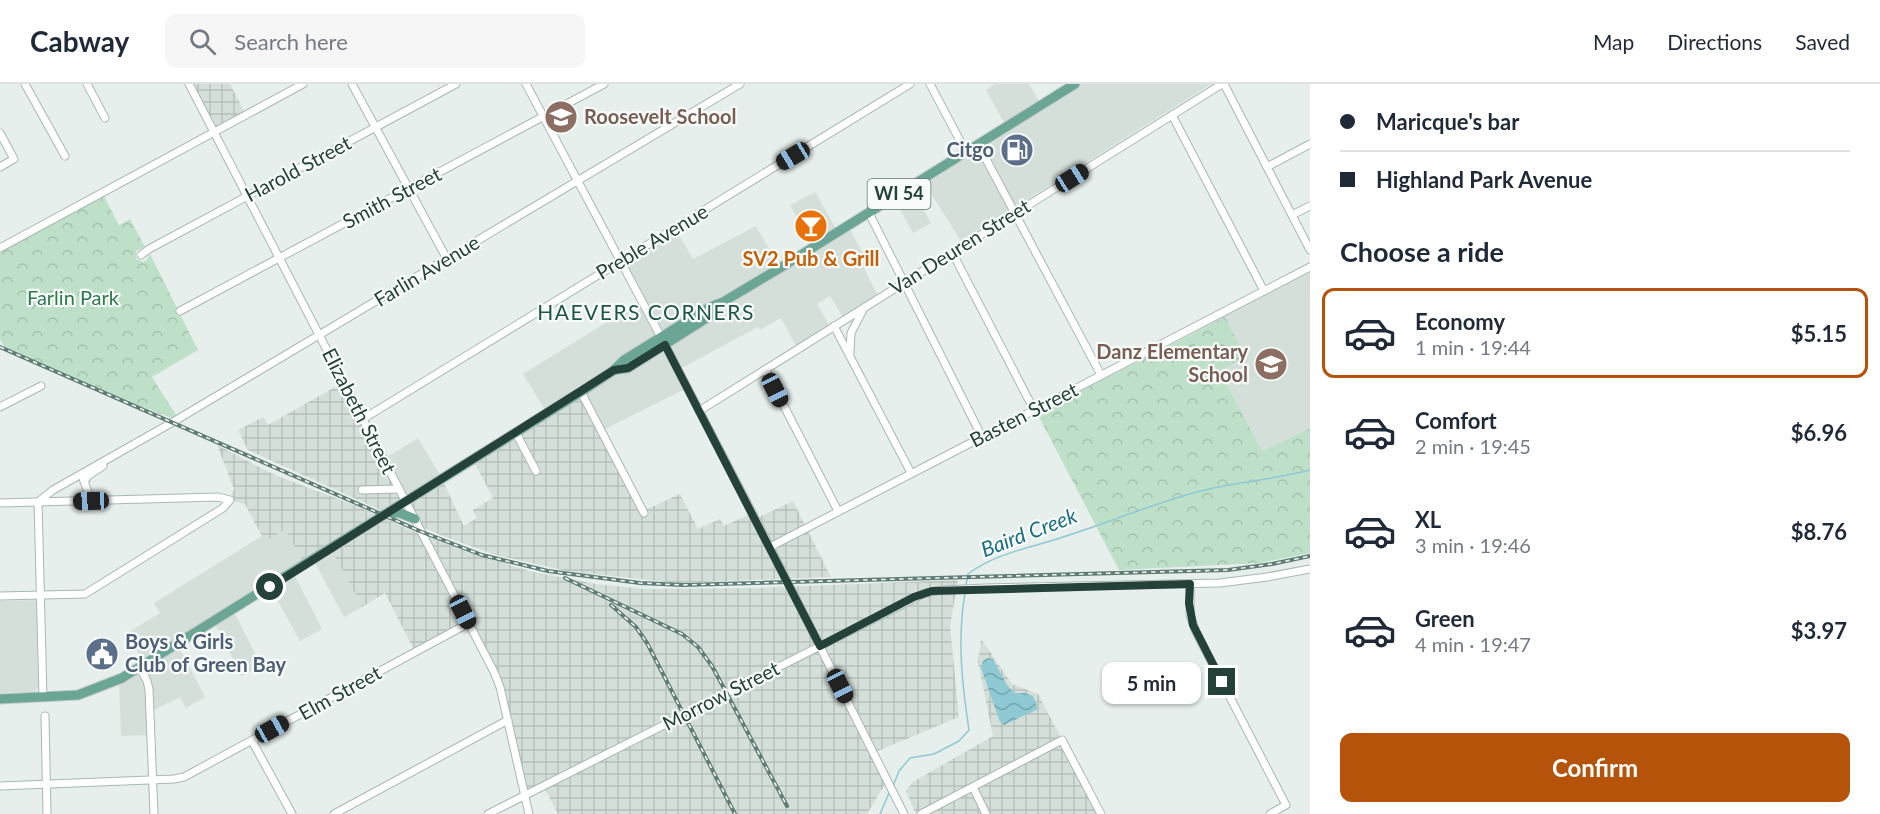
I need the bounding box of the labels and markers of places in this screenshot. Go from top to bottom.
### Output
school or university icon: Roosevelt School [543,99,579,135]
place label: Roosevelt School [584,104,736,128]
fuel station icon: Citgo [999,132,1035,168]
place label: Citgo [946,137,994,161]
bar icon: SV2 Pub & Grill [793,208,829,244]
place label: SV2 Pub & Grill [742,246,880,270]
place label: Danz Elementary School [1096,339,1248,386]
school or university icon: Danz Elementary School [1253,346,1289,382]
place label: Boys & Girls Club of Green Bay [125,629,286,676]
public building icon: Boys & Girls Club of Green Bay [84,636,120,672]

